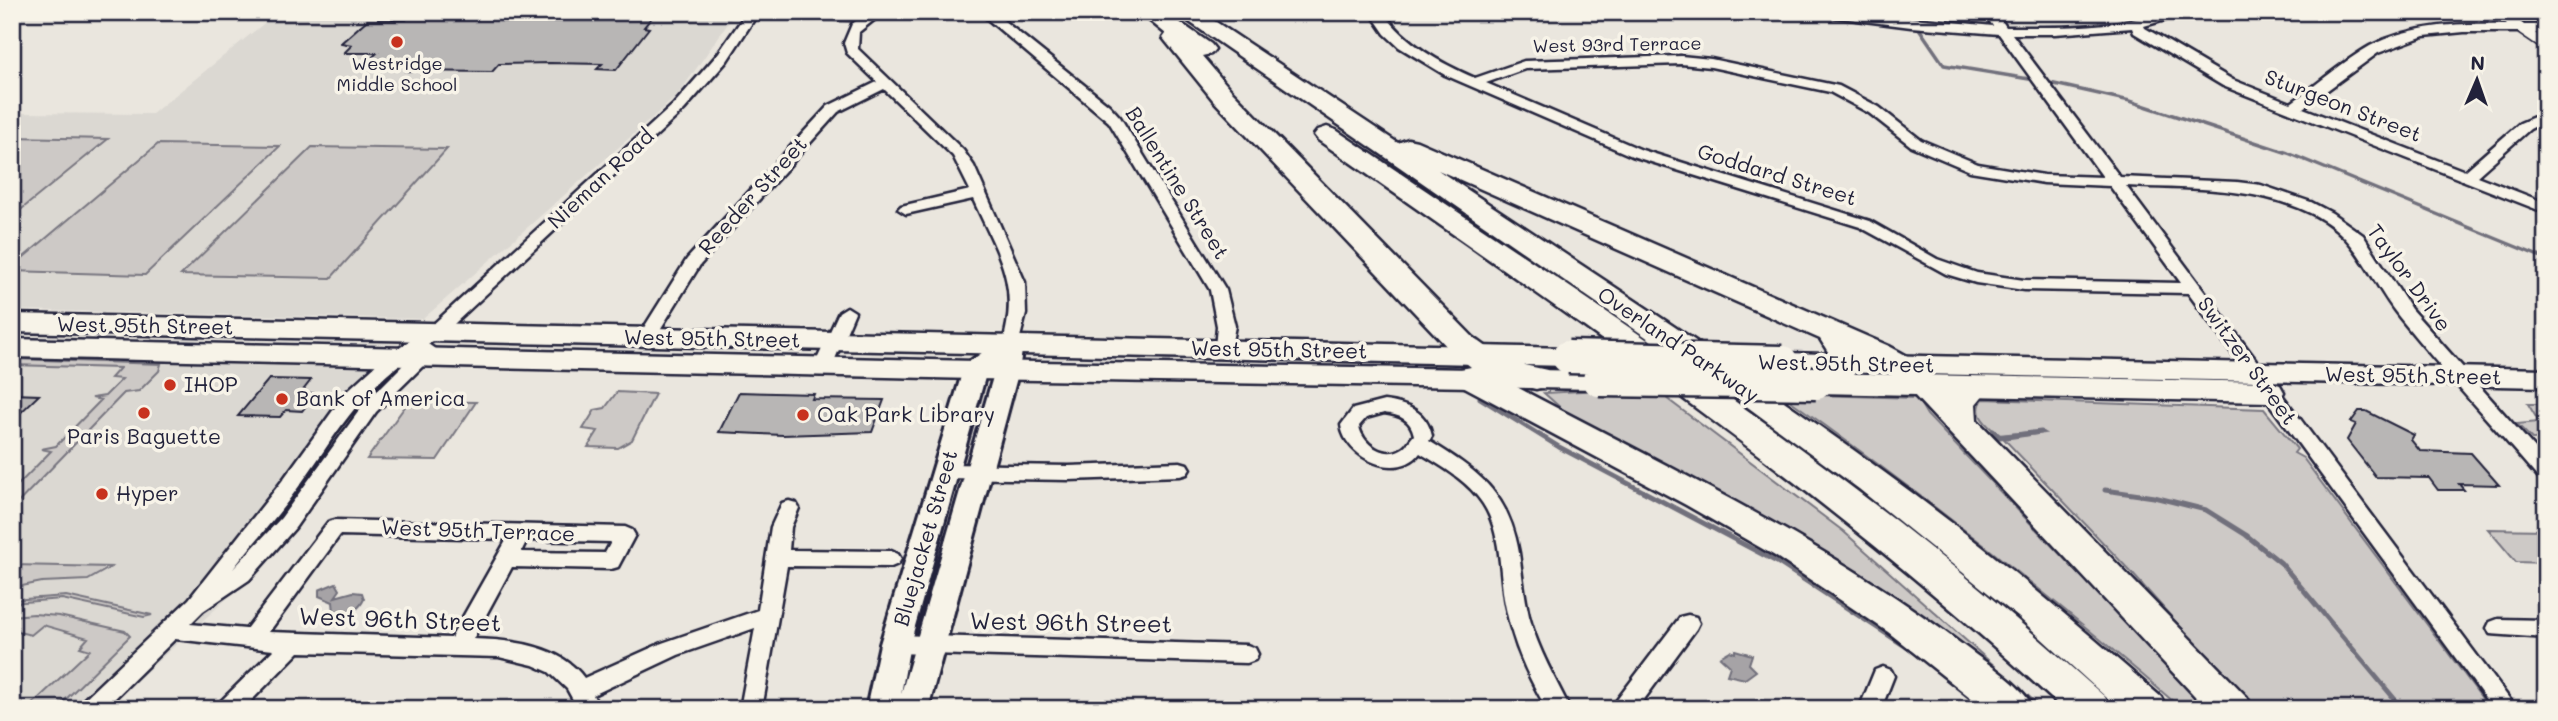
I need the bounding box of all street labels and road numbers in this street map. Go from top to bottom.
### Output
street label: West 93rd Terrace [1532,31,1702,57]
street label: Sturgeon Street [2261,62,2426,147]
street label: Ballentine Street [1120,101,1236,264]
street label: Nieman Road [541,122,659,234]
street label: Reeder Street [692,130,812,260]
street label: Goddard Street [1695,137,1860,211]
street label: Taylor Drive [2362,218,2458,336]
street label: Overland Parkway [1593,280,1765,408]
street label: Switzer Street [2192,290,2304,430]
street label: West 95th Street [56,309,234,340]
street label: West 95th Street [623,322,801,353]
street label: West 95th Street [1190,333,1368,364]
street label: West 95th Street [1757,347,1935,378]
street label: West 95th Street [2324,359,2502,390]
street label: Bluejacket Street [886,446,963,629]
street label: West 95th Terrace [380,513,576,546]
street label: West 96th Street [298,599,502,638]
street label: West 96th Street [969,604,1173,639]

